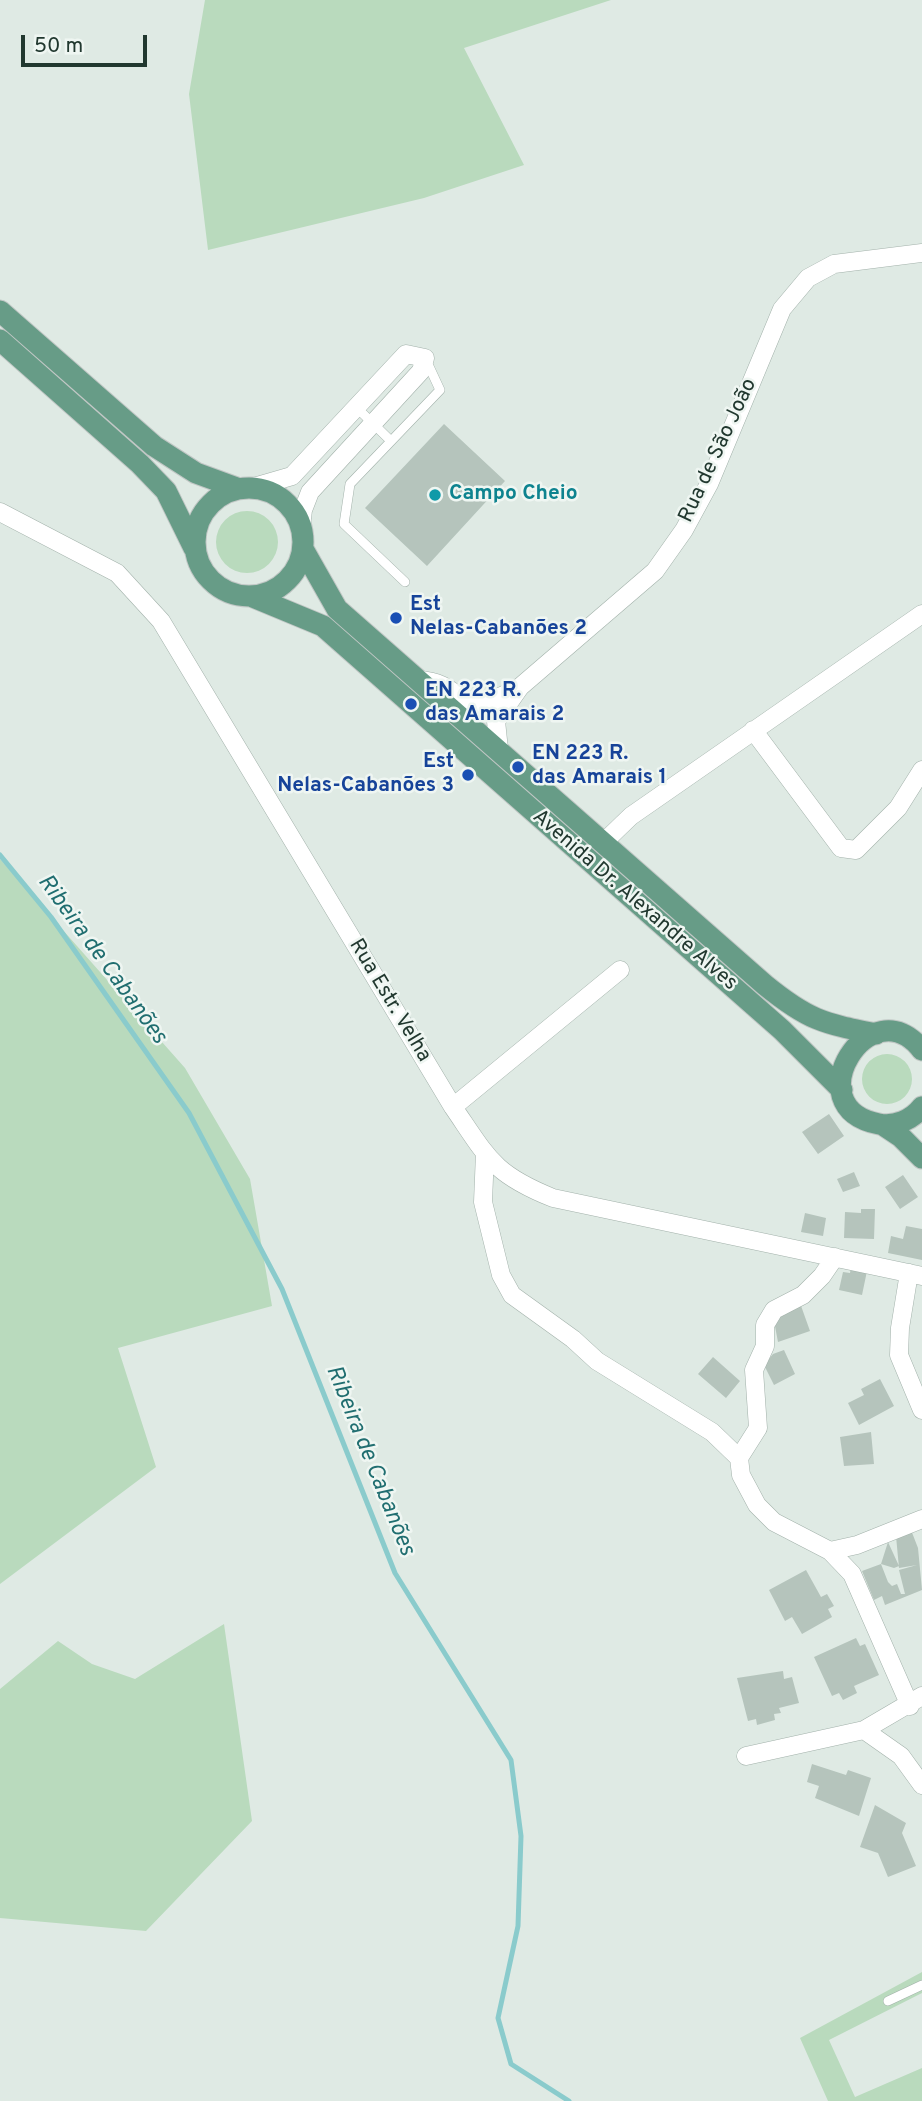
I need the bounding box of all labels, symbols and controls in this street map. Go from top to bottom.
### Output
scale bar [24,21,150,65]
text: 50 m [34,33,83,60]
street label: Rua de São João [675,375,763,527]
place label: Campo Cheio [449,482,578,508]
marker: Campo Cheio [427,487,443,503]
place label: Est Nelas-Cabanões 2 [410,593,587,643]
marker: Est Nelas-Cabanões 2 [388,610,404,626]
place label: EN 223 R. das Amarais 2 [425,679,564,729]
marker: EN 223 R. das Amarais 2 [403,696,419,712]
place label: EN 223 R. das Amarais 1 [532,742,667,792]
place label: Est Nelas-Cabanões 3 [277,750,454,800]
marker: EN 223 R. das Amarais 1 [510,759,526,775]
marker: Est Nelas-Cabanões 3 [460,767,476,783]
street label: Avenida Dr. Alexandre Alves [526,805,742,997]
water label: Ribeira de Cabanões [30,870,172,1050]
street label: Rua Estr. Velha [342,935,436,1067]
water label: Ribeira de Cabanões [318,1362,420,1560]

